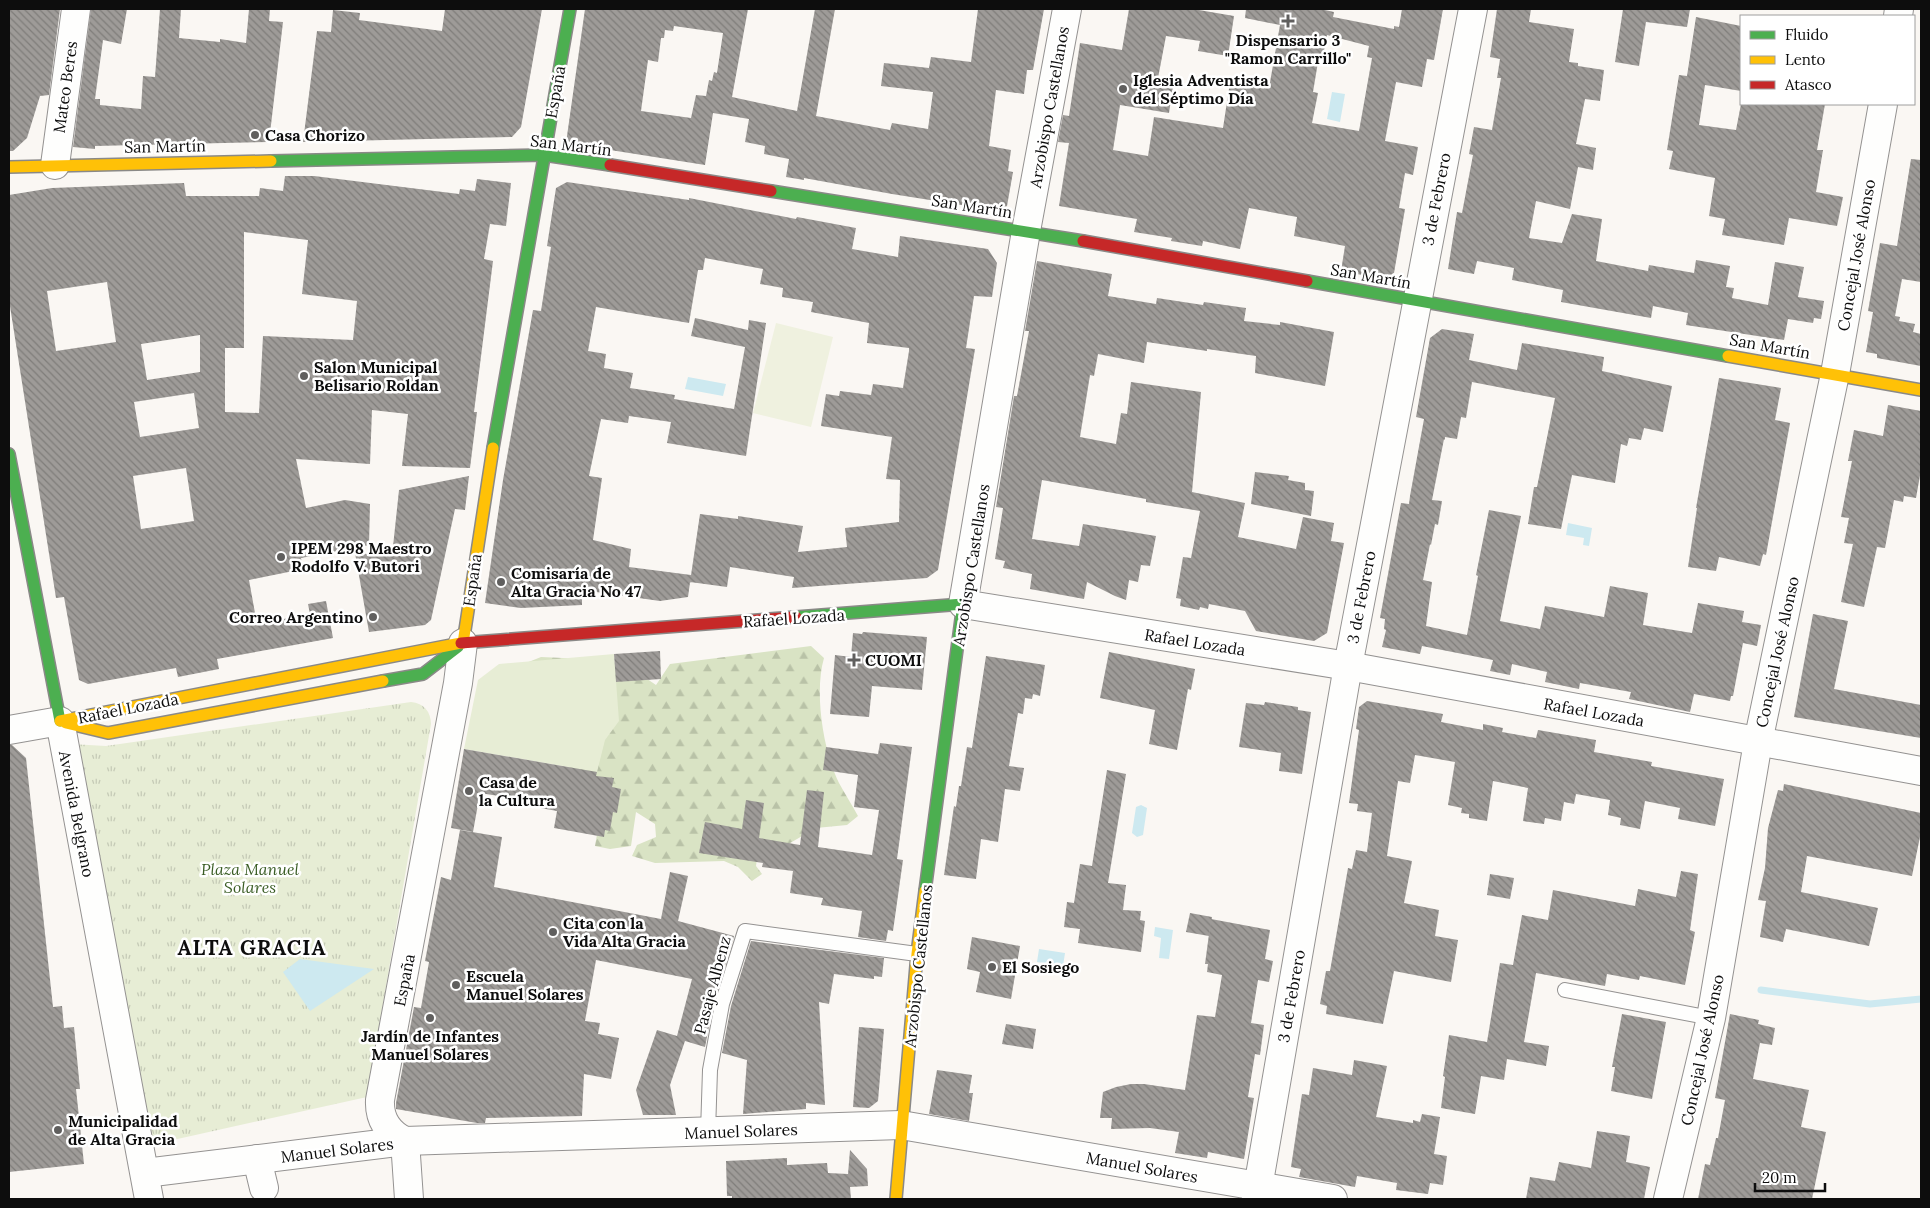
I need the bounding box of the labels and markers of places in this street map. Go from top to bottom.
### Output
marker: Dispensario 3 "Ramon Carrillo" [1281,14,1295,28]
place label: Dispensario 3 "Ramon Carrillo" [1225,30,1351,68]
place label: Iglesia Adventista del Séptimo Día [1133,70,1269,108]
marker: Iglesia Adventista del Séptimo Día [1117,83,1129,95]
place label: Casa Chorizo [265,125,365,145]
marker: Casa Chorizo [249,129,261,141]
place label: Salon Municipal Belisario Roldan [314,357,439,395]
marker: Salon Municipal Belisario Roldan [298,370,310,382]
place label: IPEM 298 Maestro Rodolfo V. Butori [291,538,432,576]
marker: IPEM 298 Maestro Rodolfo V. Butori [275,551,287,563]
place label: Comisaría de Alta Gracia No 47 [511,563,642,601]
marker: Comisaría de Alta Gracia No 47 [495,576,507,588]
place label: Correo Argentino [229,607,363,627]
marker: Correo Argentino [367,611,379,623]
place label: CUOMI [865,650,922,670]
marker: CUOMI [847,653,861,667]
place label: Casa de la Cultura [479,772,556,810]
marker: Casa de la Cultura [463,785,475,797]
place label: Cita con la Vida Alta Gracia [563,913,687,951]
marker: Cita con la Vida Alta Gracia [547,926,559,938]
place label: El Sosiego [1002,957,1079,977]
marker: El Sosiego [986,961,998,973]
place label: Escuela Manuel Solares [466,966,584,1004]
marker: Escuela Manuel Solares [450,979,462,991]
marker: Jardín de Infantes Manuel Solares [424,1012,436,1024]
place label: Jardín de Infantes Manuel Solares [361,1026,499,1064]
place label: Municipalidad de Alta Gracia [68,1111,178,1149]
marker: Municipalidad de Alta Gracia [52,1124,64,1136]

